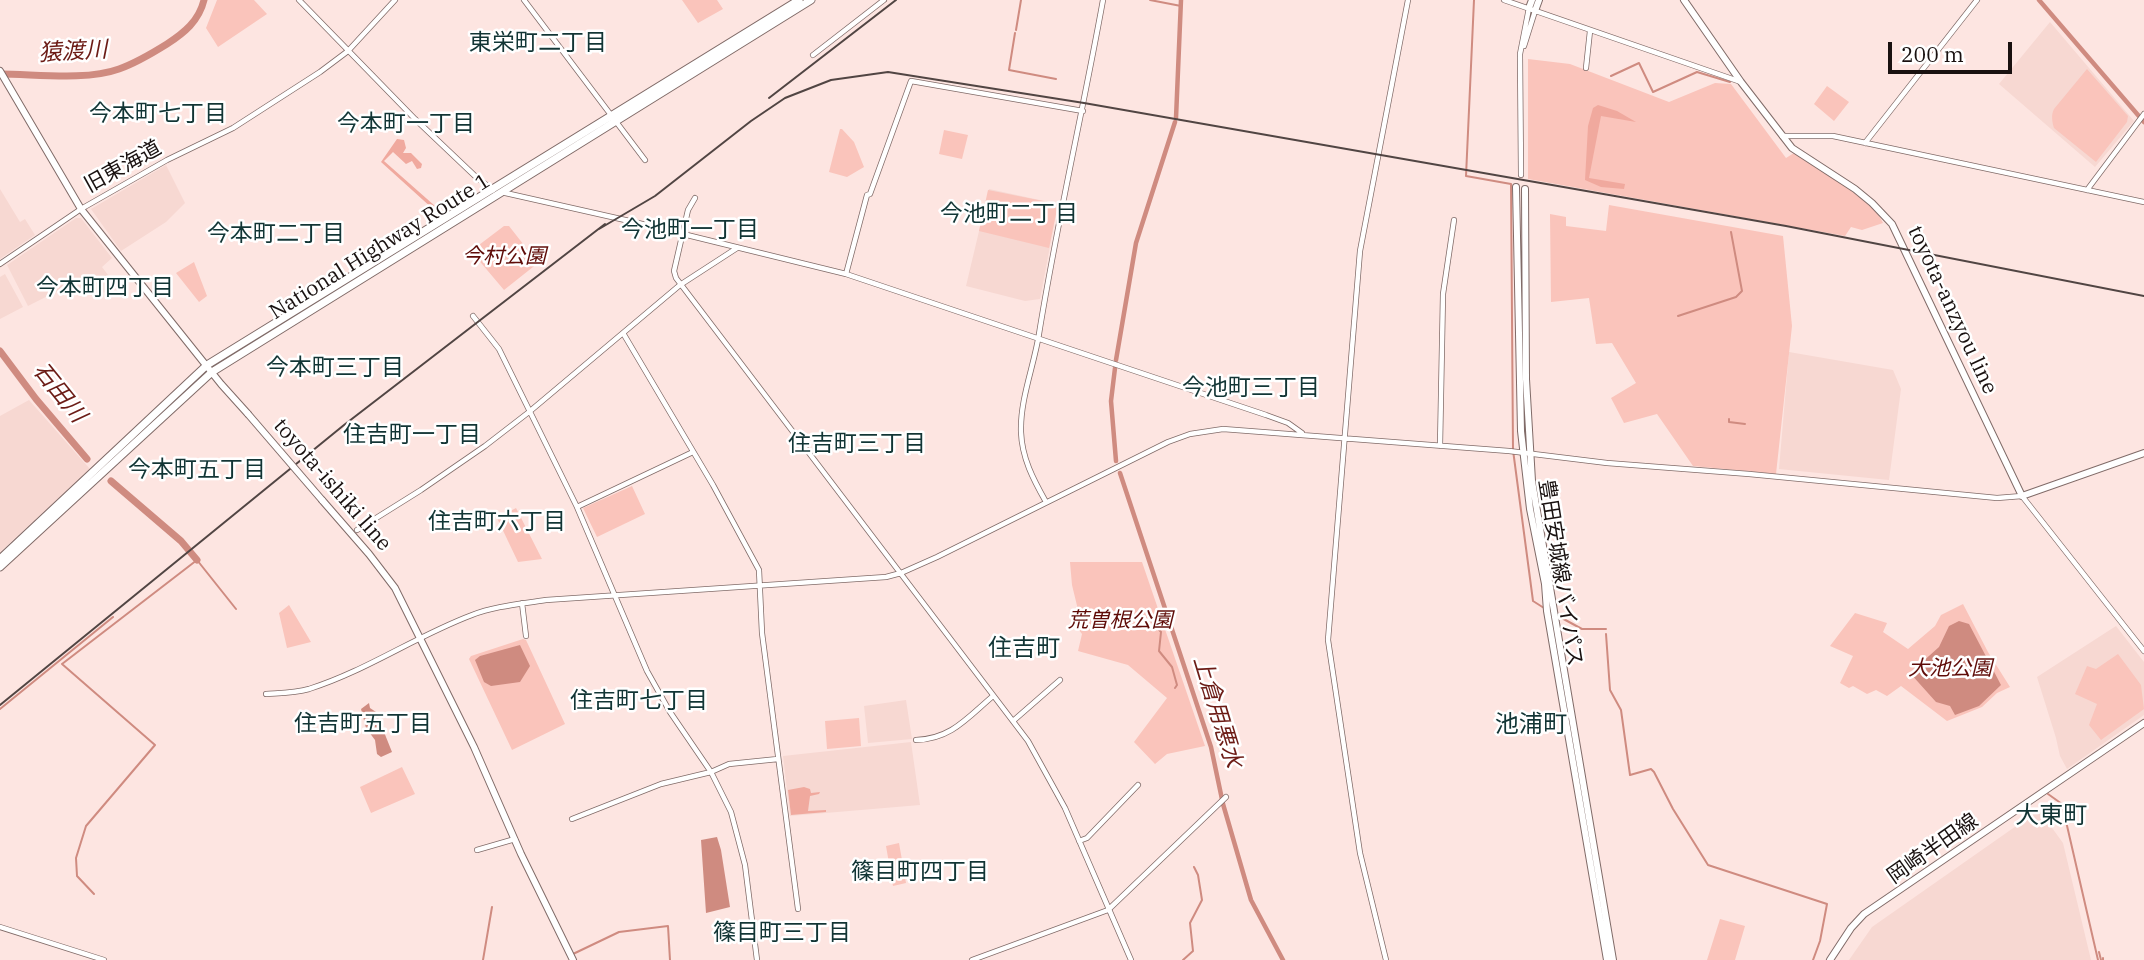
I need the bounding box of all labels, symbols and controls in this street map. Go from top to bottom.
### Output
scale bar [1892,28,2016,72]
district label: 東栄町二丁目 [469,29,607,57]
water label: 猿渡川 [38,36,108,68]
text: 200 m [1901,40,1964,68]
district label: 今本町七丁目 [89,100,227,128]
district label: 今本町一丁目 [337,110,475,138]
street label: 旧東海道 [80,136,166,198]
street label: National Highway Route 1 [265,169,495,325]
district label: 今池町二丁目 [940,200,1078,228]
district label: 今池町一丁目 [621,216,759,244]
district label: 今本町二丁目 [207,220,345,248]
street label: toyota-anzyou line [1902,222,2002,398]
park label: 今村公園 [462,244,546,270]
district label: 今本町四丁目 [36,274,174,302]
district label: 今本町三丁目 [266,354,404,382]
water label: 石田川 [27,358,91,428]
district label: 今池町三丁目 [1182,374,1320,402]
street label: toyota-ishiki line [268,414,396,556]
district label: 住吉町一丁目 [343,421,481,449]
district label: 住吉町三丁目 [788,430,926,458]
district label: 今本町五丁目 [128,456,266,484]
street label: 豊田安城線バイパス [1533,478,1587,668]
district label: 住吉町六丁目 [428,508,566,536]
park label: 荒曽根公園 [1068,608,1172,634]
district label: 住吉町 [988,635,1060,663]
water label: 上倉用悪水 [1187,653,1247,771]
park label: 大池公園 [1908,656,1992,682]
district label: 住吉町七丁目 [570,687,708,715]
district label: 住吉町五丁目 [294,710,432,738]
district label: 池浦町 [1495,711,1567,739]
district label: 大東町 [2015,802,2087,830]
street label: 岡崎半田線 [1883,809,1983,889]
district label: 篠目町四丁目 [851,858,989,886]
district label: 篠目町三丁目 [713,919,851,947]

